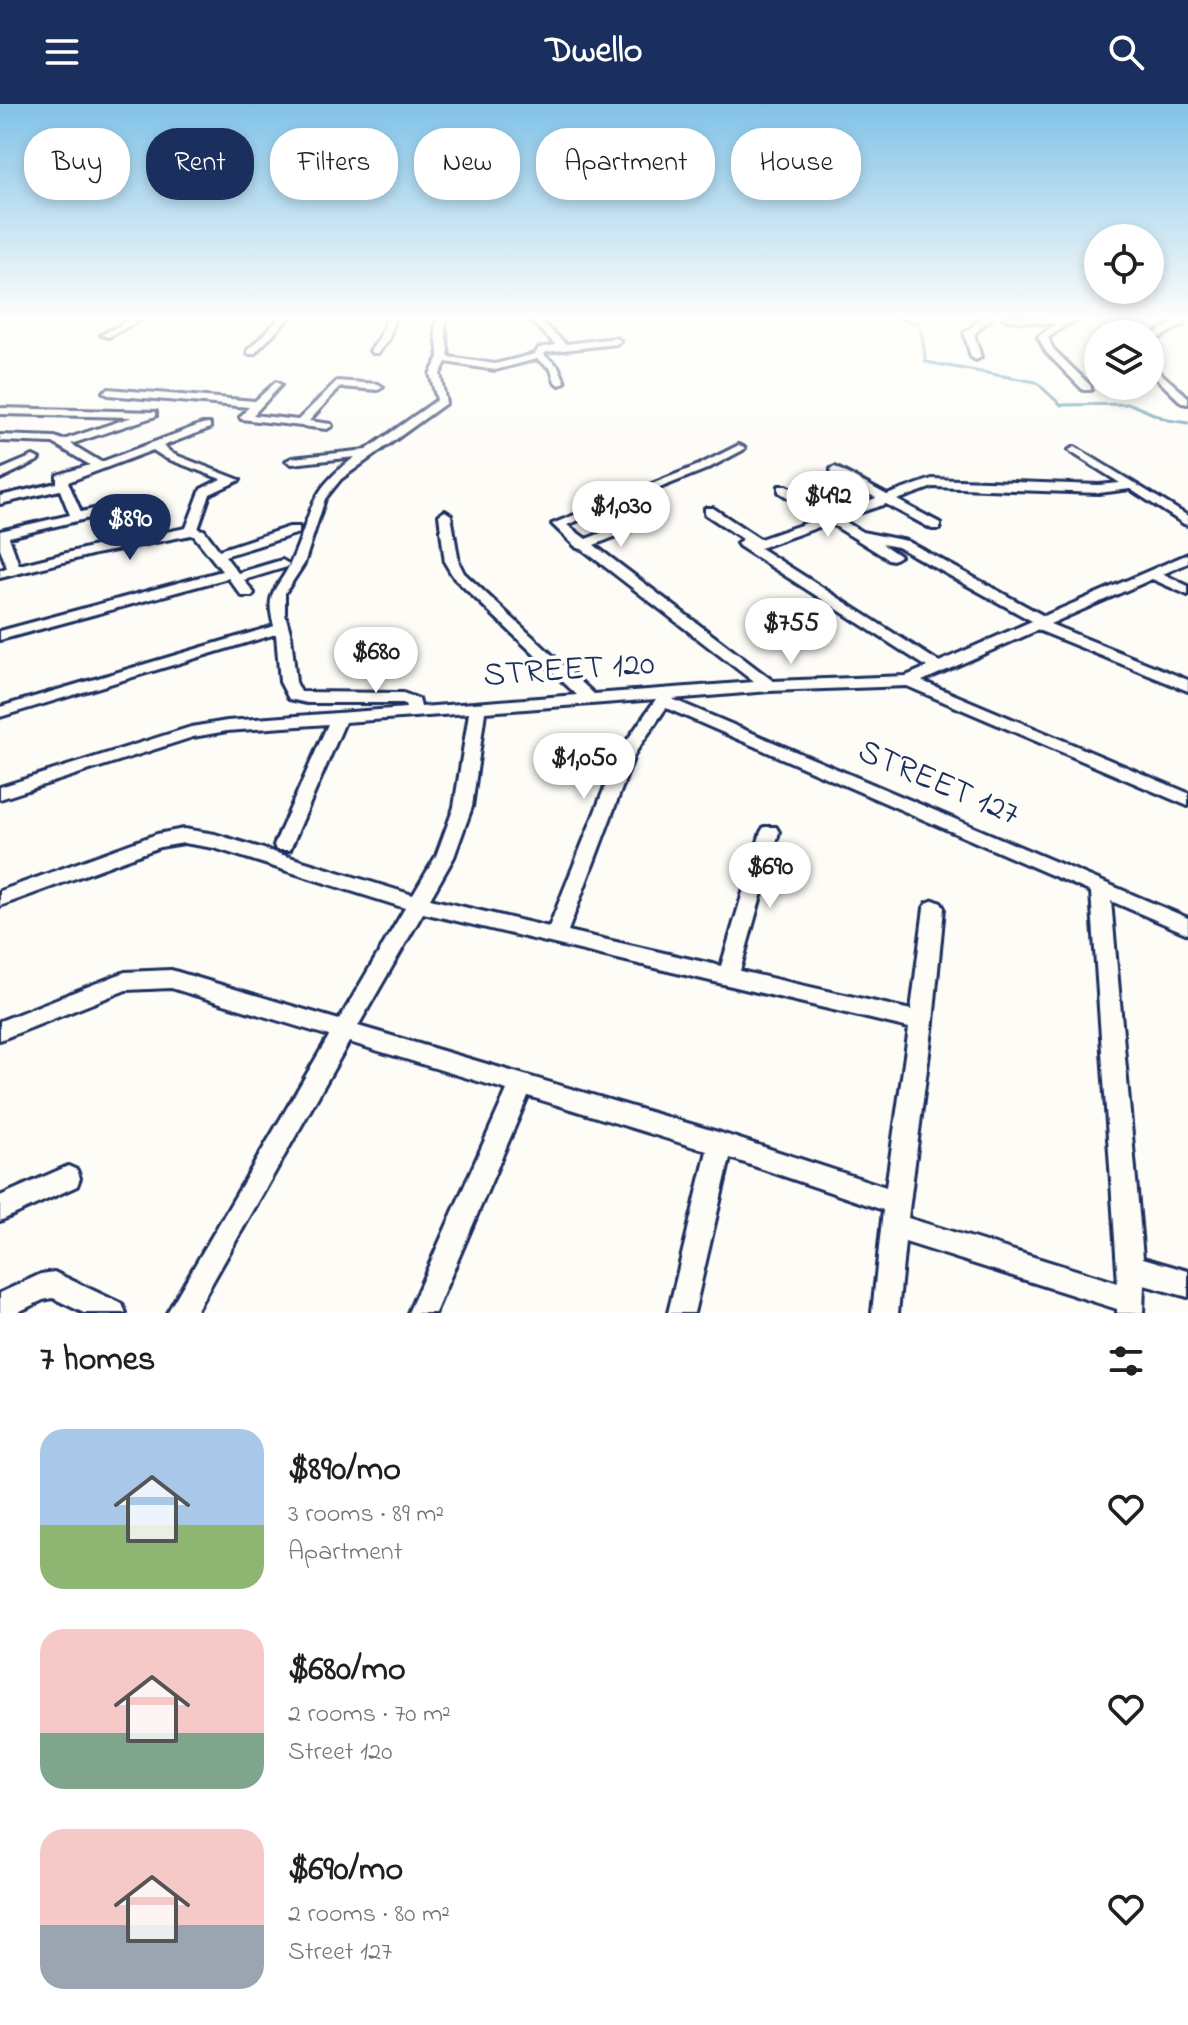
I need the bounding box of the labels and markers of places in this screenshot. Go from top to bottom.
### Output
pin: $492 [781,471,875,539]
pin: $1,030 [556,481,686,549]
pin: $890 [83,494,177,562]
pin: $755 [744,598,838,666]
pin: $680 [329,627,423,695]
pin: $1,050 [519,733,649,801]
pin: $690 [723,842,817,910]

